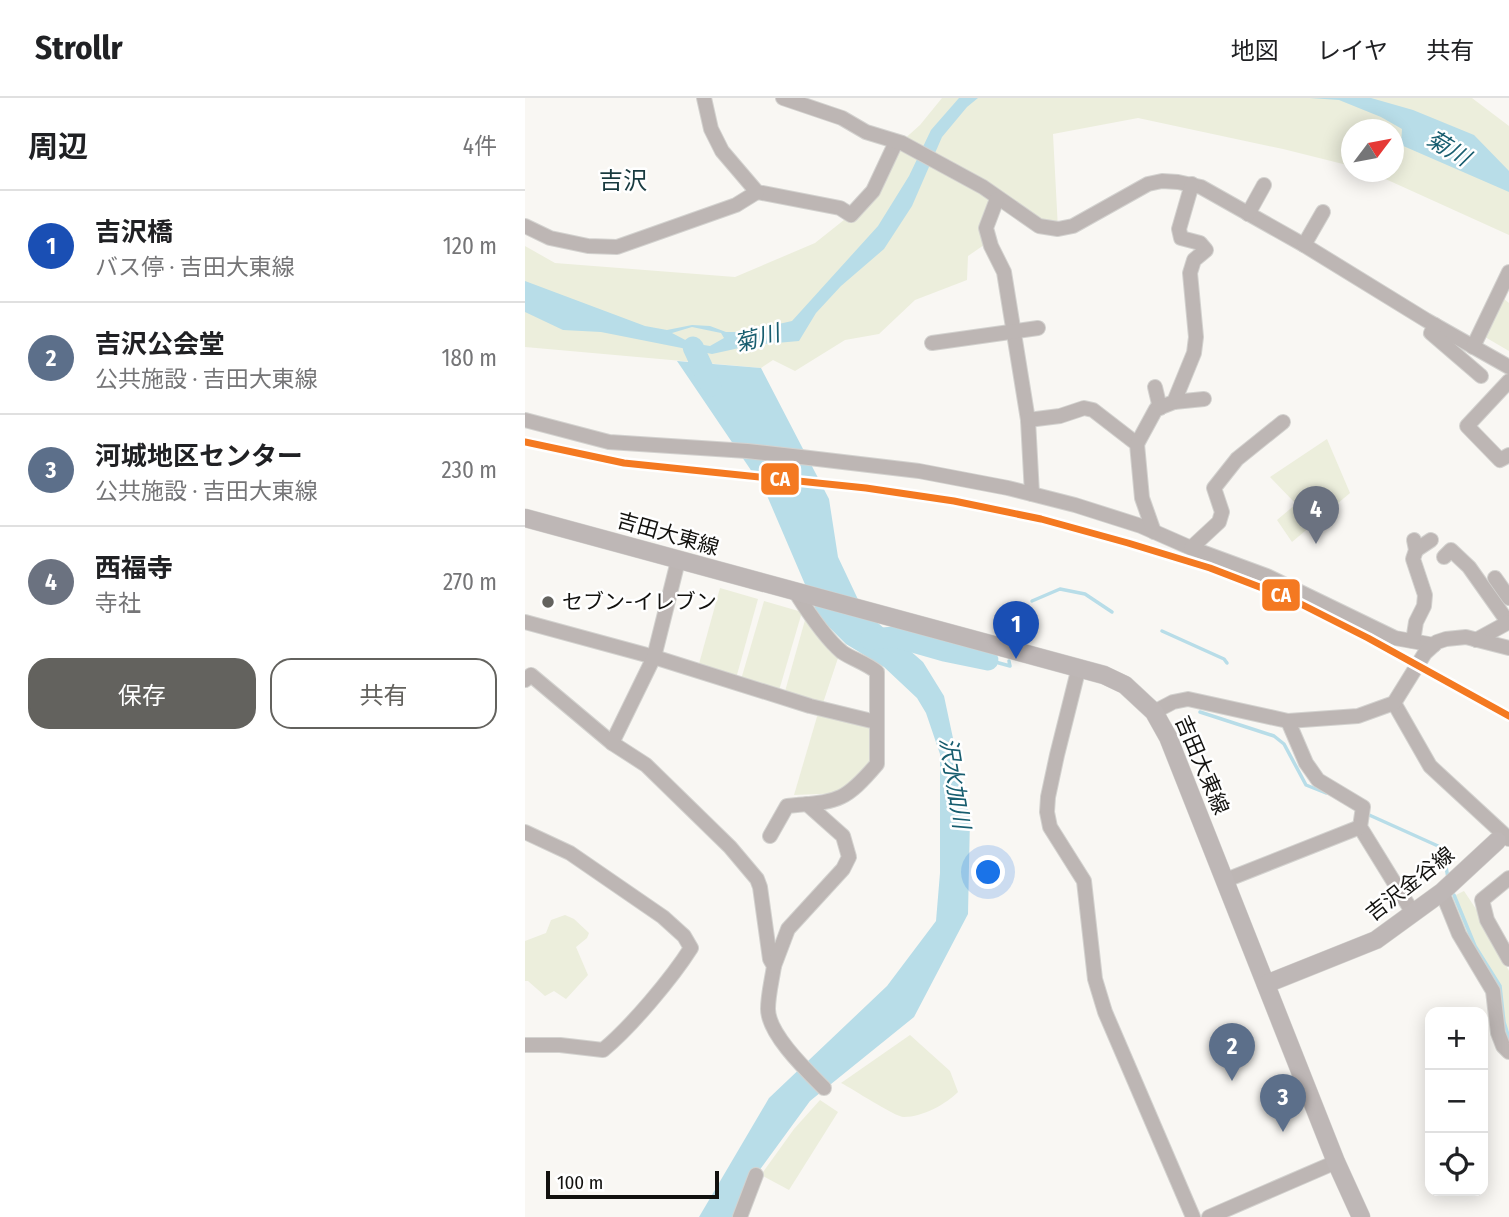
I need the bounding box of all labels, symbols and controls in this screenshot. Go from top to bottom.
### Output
text: Strollr [35,28,123,68]
text: 地図 [1231,37,1279,65]
text: レイヤ [1317,37,1388,65]
text: 共有 [1426,37,1474,65]
north arrow [1341,119,1404,182]
water label: 菊川 [1421,124,1477,173]
text: 周辺 [28,129,88,165]
text: 4件 [463,132,497,160]
district label: 吉沢 [599,167,647,195]
text: 吉沢橋 [95,217,173,248]
text: 1 [46,232,56,260]
text: 120 m [443,232,497,260]
text: バス停 · 吉田大東線 [95,253,295,281]
water label: 菊川 [731,318,786,357]
text: 吉沢公会堂 [95,329,225,360]
text: 2 [46,344,56,372]
text: 180 m [441,344,497,372]
text: 公共施設 · 吉田大東線 [95,365,318,393]
text: 河城地区センター [95,441,303,472]
text: 3 [46,456,56,484]
text: 230 m [441,456,497,484]
line badge: CA [760,462,800,496]
text: CA [770,468,791,491]
text: 公共施設 · 吉田大東線 [95,477,318,505]
pin: 4 [1293,486,1339,544]
street label: 吉田大東線 [614,507,722,561]
text: 西福寺 [95,553,173,584]
text: 4 [45,568,57,596]
text: 270 m [443,568,497,596]
line badge: CA [1261,578,1301,612]
text: CA [1271,584,1292,607]
text: 寺社 [95,589,141,617]
place label: セブン-イレブン [562,589,717,615]
marker: セブン-イレブン [540,594,556,610]
pin: 1 [993,601,1039,659]
button: 保存 [28,658,256,729]
button: 共有 [270,658,497,729]
street label: 吉田大東線 [1170,712,1234,818]
water label: 沢水加川 [934,735,976,834]
street label: 吉沢金谷線 [1361,841,1459,927]
your location [971,855,1005,889]
map controls [1425,1007,1488,1196]
button: + [1425,1007,1488,1070]
pin: 2 [1209,1023,1255,1081]
button: − [1425,1070,1488,1133]
pin: 3 [1260,1074,1306,1132]
button: locate [1425,1133,1488,1196]
scale bar [546,1168,719,1200]
text: 100 m [557,1171,603,1194]

